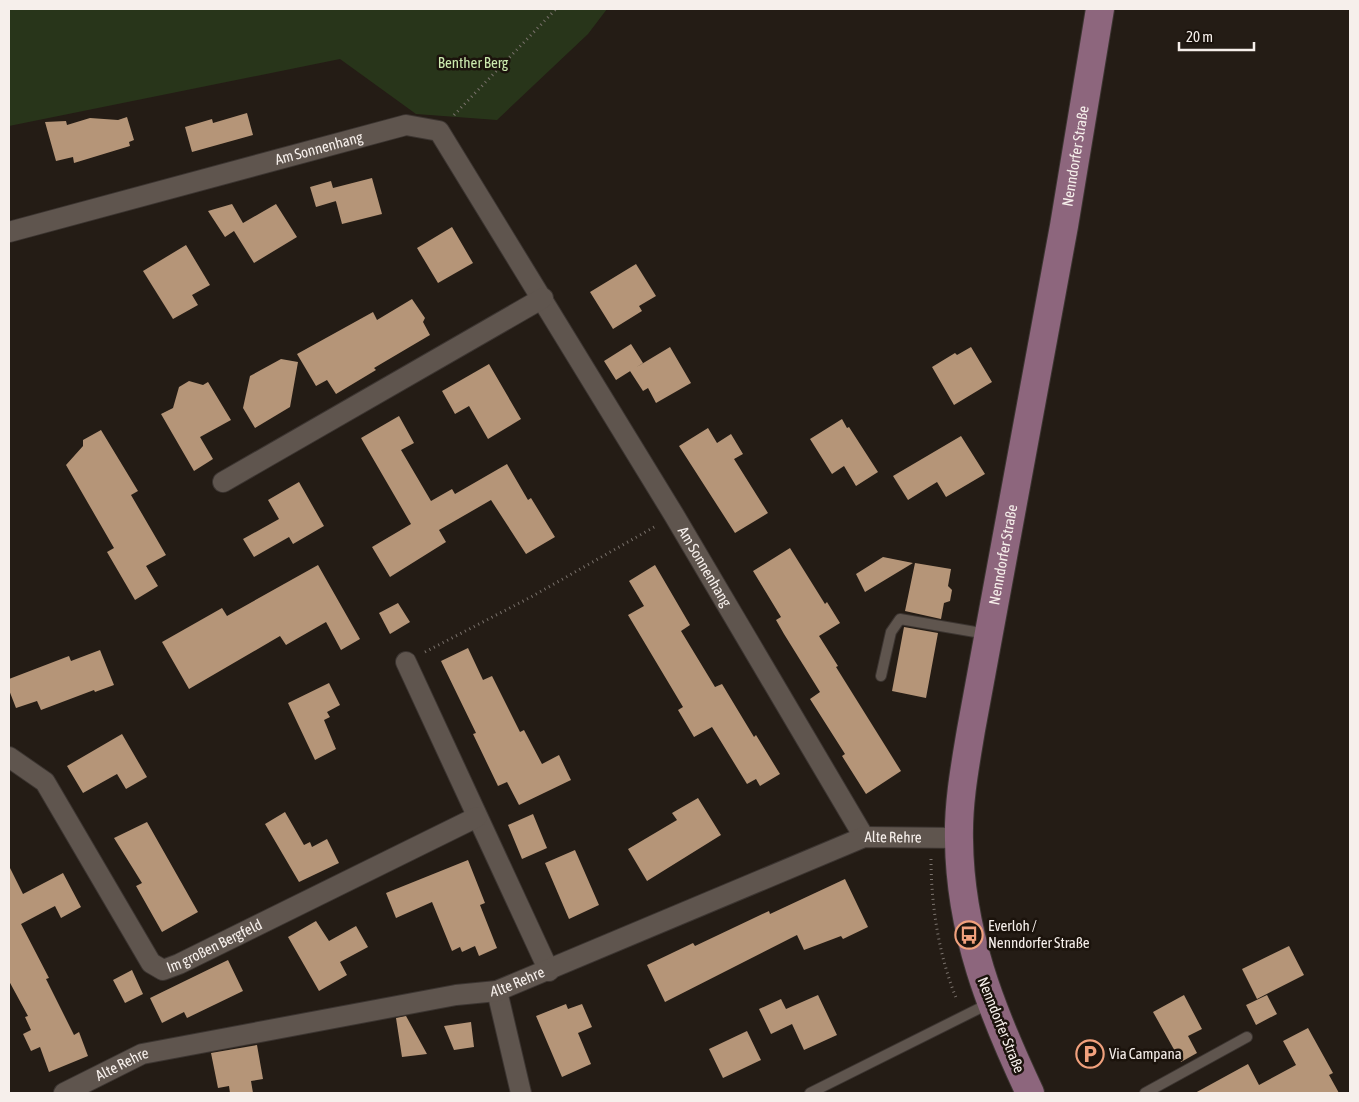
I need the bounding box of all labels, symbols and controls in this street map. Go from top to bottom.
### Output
scale bar [1179,20,1254,52]
text: 20 m [1186,28,1213,45]
park label: Benther Berg [438,54,509,71]
street label: Nenndorfer Straße [1058,104,1092,208]
street label: Am Sonnenhang [273,128,365,168]
street label: Nenndorfer Straße [985,503,1020,606]
street label: Am Sonnenhang [675,523,736,610]
street label: Alte Rehre [864,828,922,846]
street label: Im großen Bergfeld [164,915,265,976]
place label: Everloh / Nenndorfer Straße [988,917,1090,951]
bus stop icon: Everloh / Nenndorfer Straße [954,920,984,950]
street label: Alte Rehre [490,963,547,1000]
street label: Nenndorfer Straße [975,975,1028,1075]
parking icon: Via Campana [1075,1039,1105,1069]
street label: Alte Rehre [93,1044,150,1084]
place label: Via Campana [1109,1045,1182,1062]

